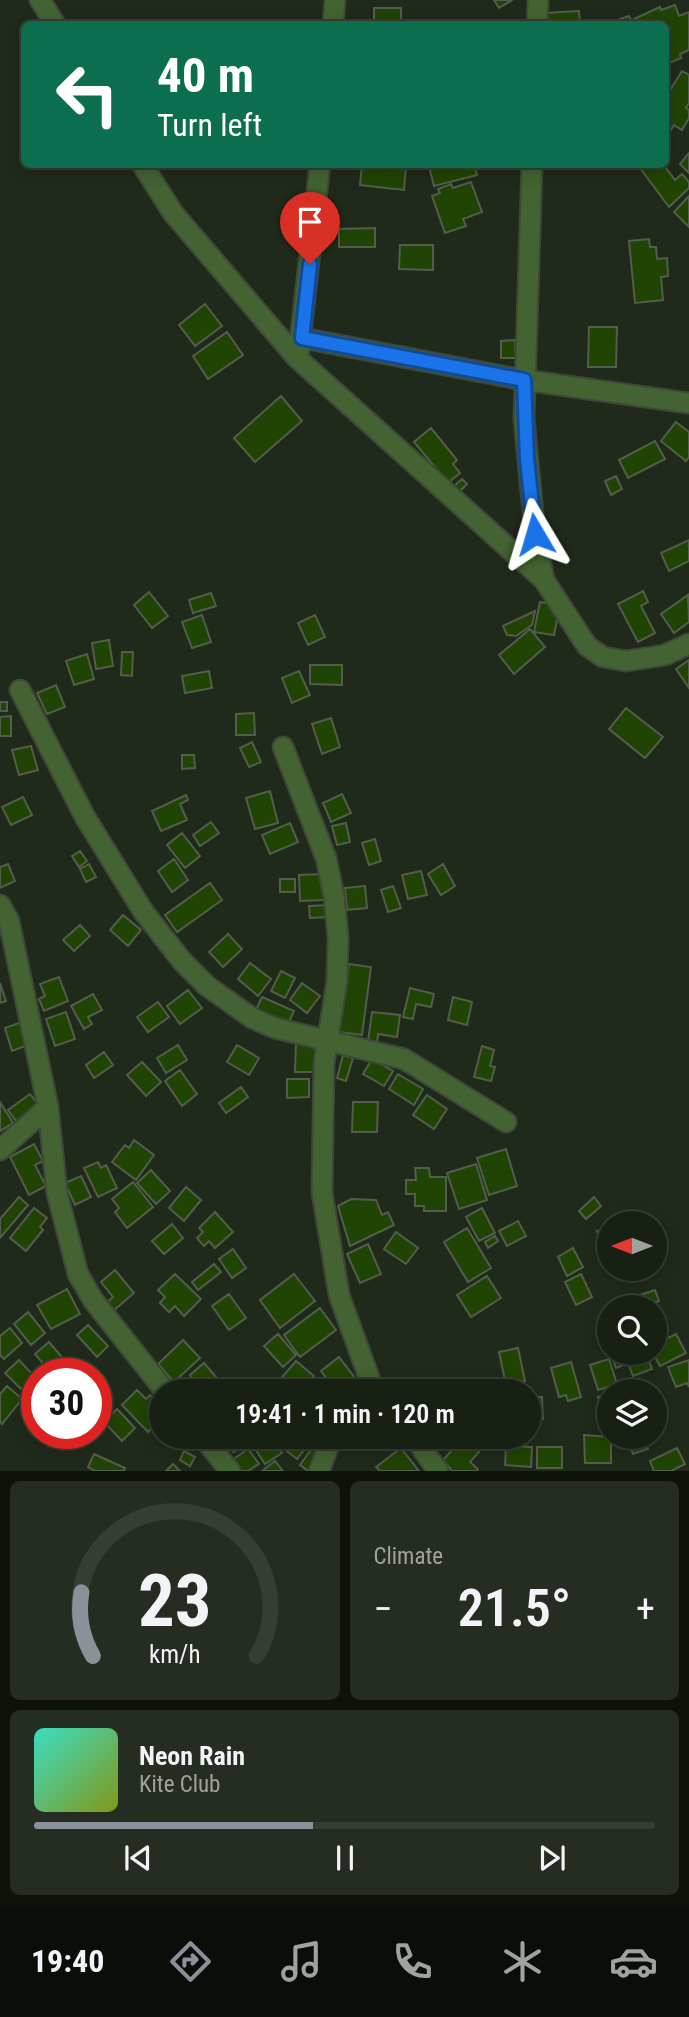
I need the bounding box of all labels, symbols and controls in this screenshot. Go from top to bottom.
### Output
text: 40 m [157,47,254,104]
icon: left [42,49,133,140]
text: Turn left [157,106,262,144]
pin [280,192,340,264]
icon: arrive [291,203,329,241]
position arrow [498,497,572,571]
north arrow [597,1211,667,1281]
map controls [597,1211,667,1449]
button: search [597,1295,667,1365]
speed limit sign: 30 [21,1358,112,1449]
button: layers [597,1379,667,1449]
text: 19:41 · 1 min · 120 m [235,1399,455,1429]
text: Climate [374,1543,443,1570]
text: 23 [138,1559,212,1645]
text: 21.5° [458,1578,571,1639]
text: − [374,1587,393,1631]
text: + [636,1587,655,1631]
text: km/h [149,1640,200,1669]
text: Neon Rain [139,1741,245,1771]
text: Kite Club [139,1771,220,1798]
icon: previous [119,1839,157,1877]
icon: pause [326,1839,364,1877]
icon: next [533,1839,571,1877]
icon: directions [166,1937,215,1986]
icon: music [277,1937,326,1986]
icon: phone [388,1937,437,1986]
icon: climate [498,1937,547,1986]
icon: car [609,1937,658,1986]
text: 19:40 [31,1942,104,1980]

